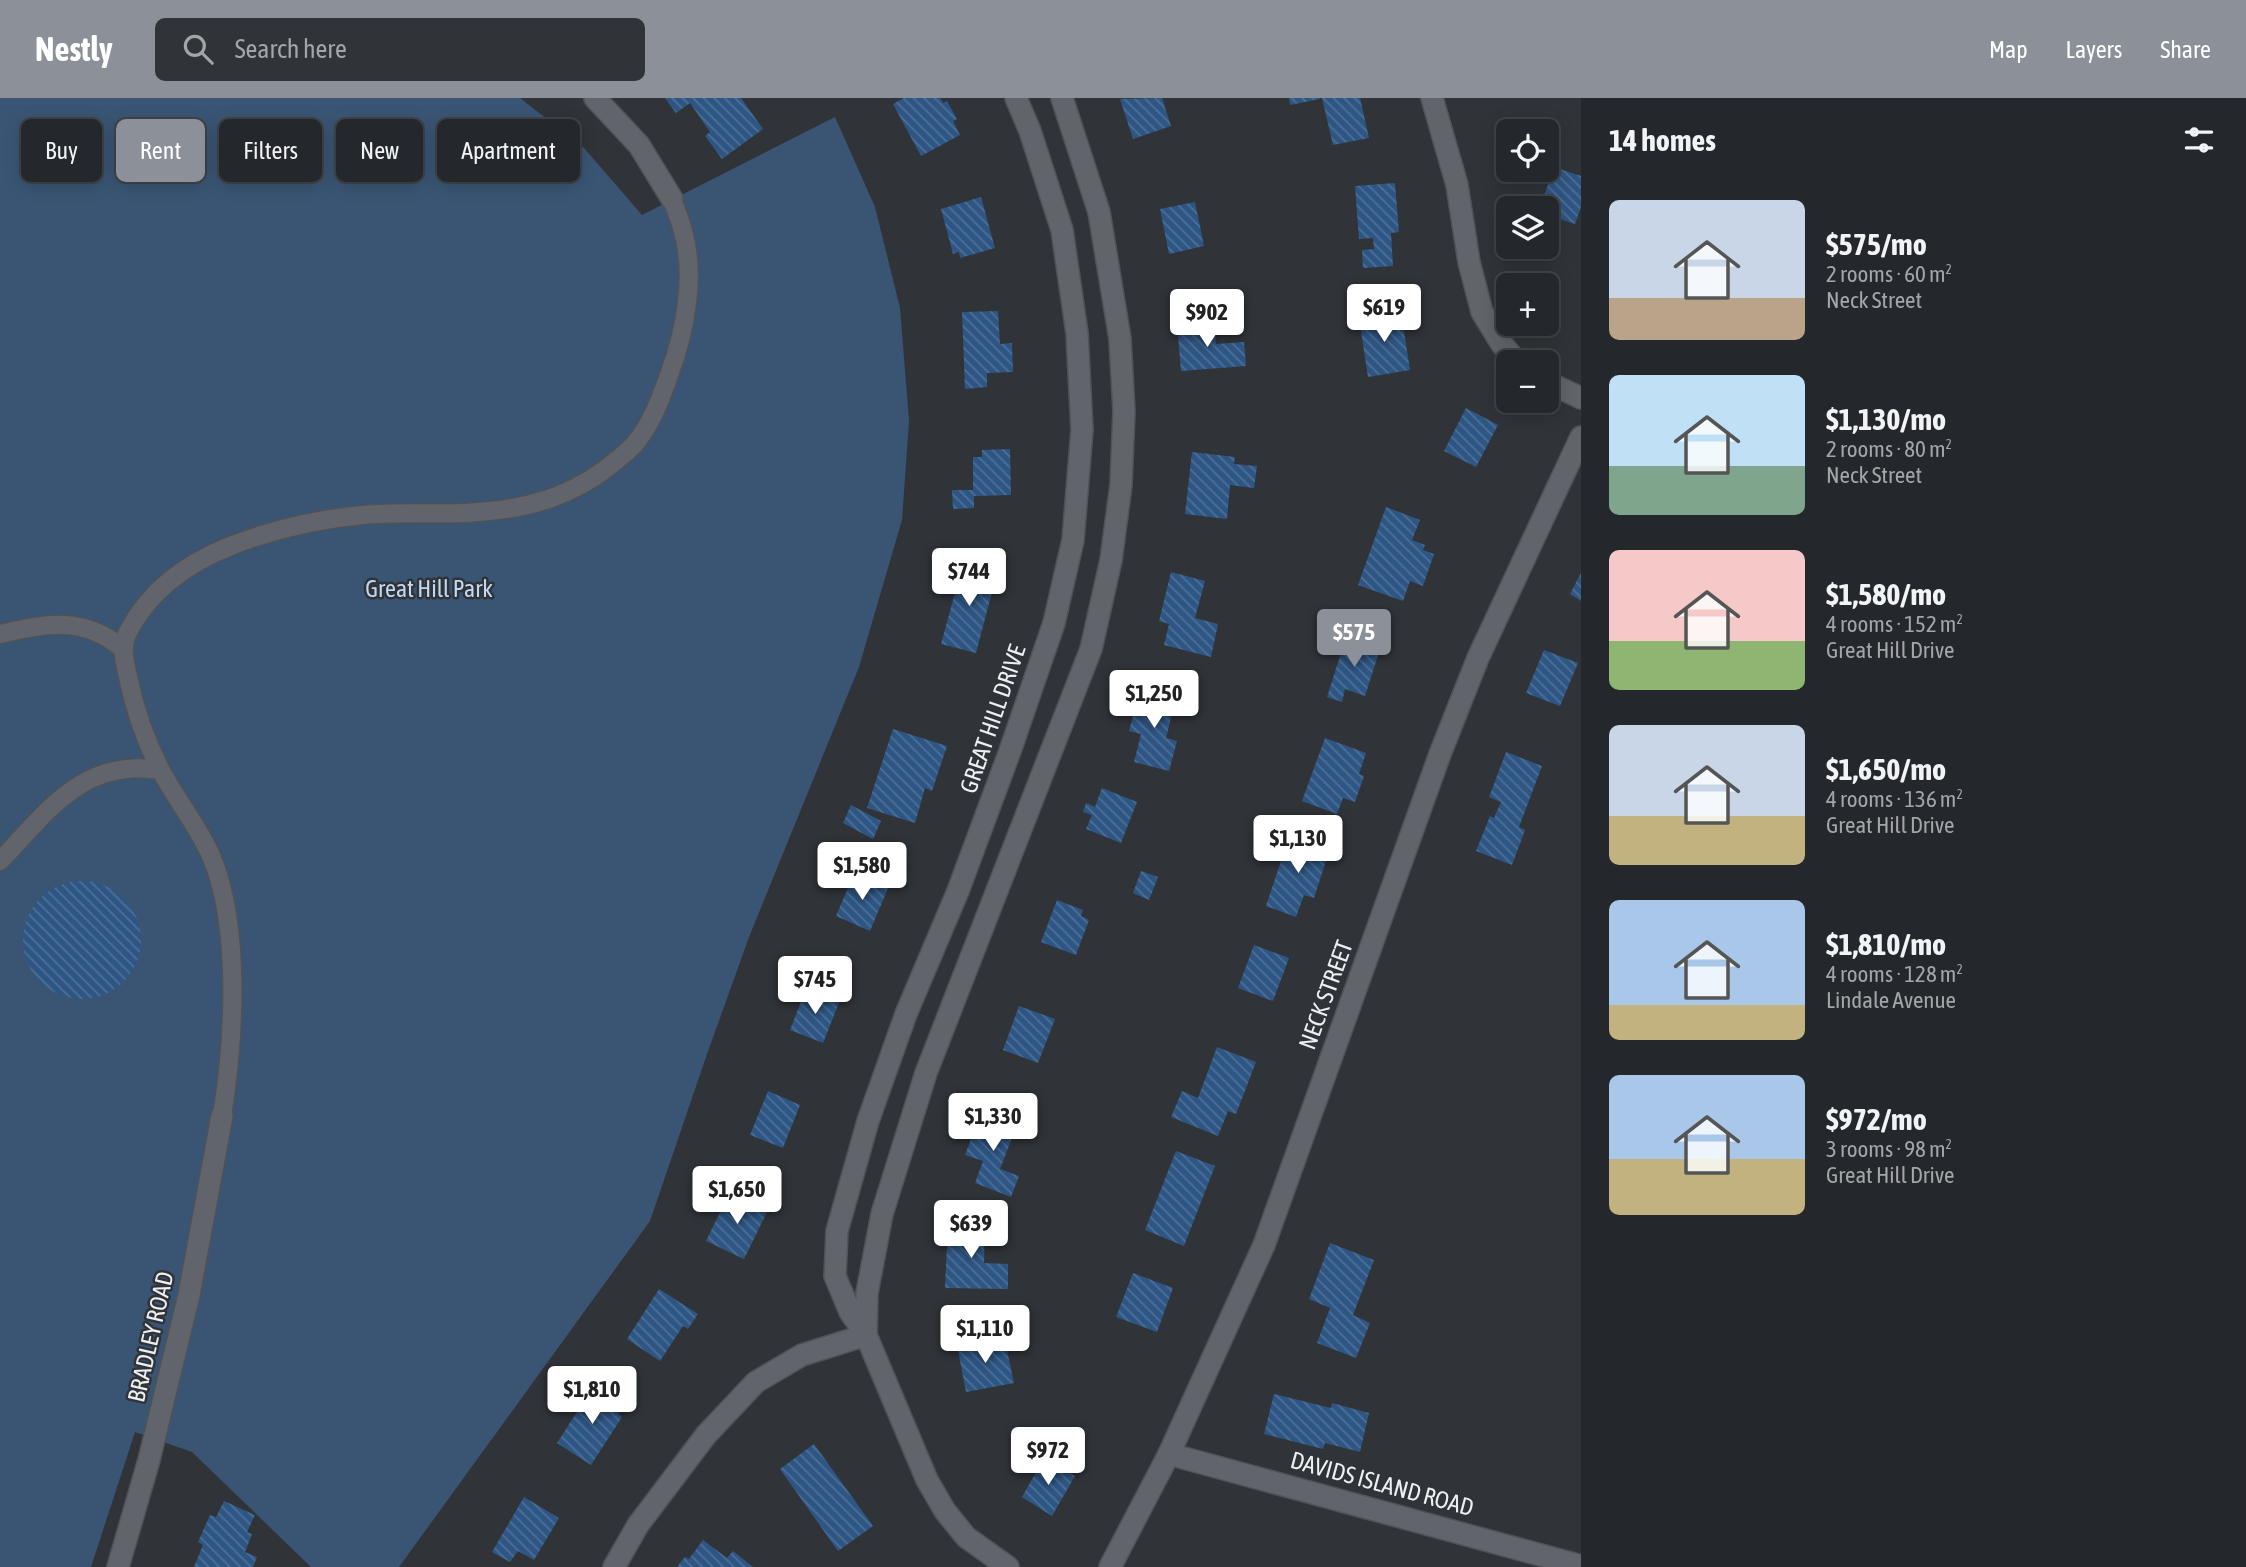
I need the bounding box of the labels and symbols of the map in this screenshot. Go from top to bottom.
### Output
pin: $619 [1343,285,1425,344]
pin: $902 [1166,289,1248,349]
pin: $744 [928,548,1010,608]
park label: Great Hill Park [365,575,493,602]
pin: $575 [1313,610,1395,669]
street label: GREAT HILL DRIVE [955,641,1031,797]
pin: $1,250 [1097,670,1211,730]
pin: $1,130 [1241,816,1355,875]
pin: $1,580 [805,842,919,902]
street label: NECK STREET [1293,936,1358,1053]
pin: $745 [774,956,856,1016]
pin: $1,330 [936,1094,1050,1153]
pin: $1,650 [680,1166,794,1226]
pin: $639 [930,1200,1012,1260]
street label: BRADLEY ROAD [122,1269,179,1405]
pin: $1,110 [928,1306,1042,1365]
pin: $1,810 [535,1366,649,1426]
pin: $972 [1007,1428,1089,1487]
street label: DAVIDS ISLAND ROAD [1288,1446,1477,1521]

